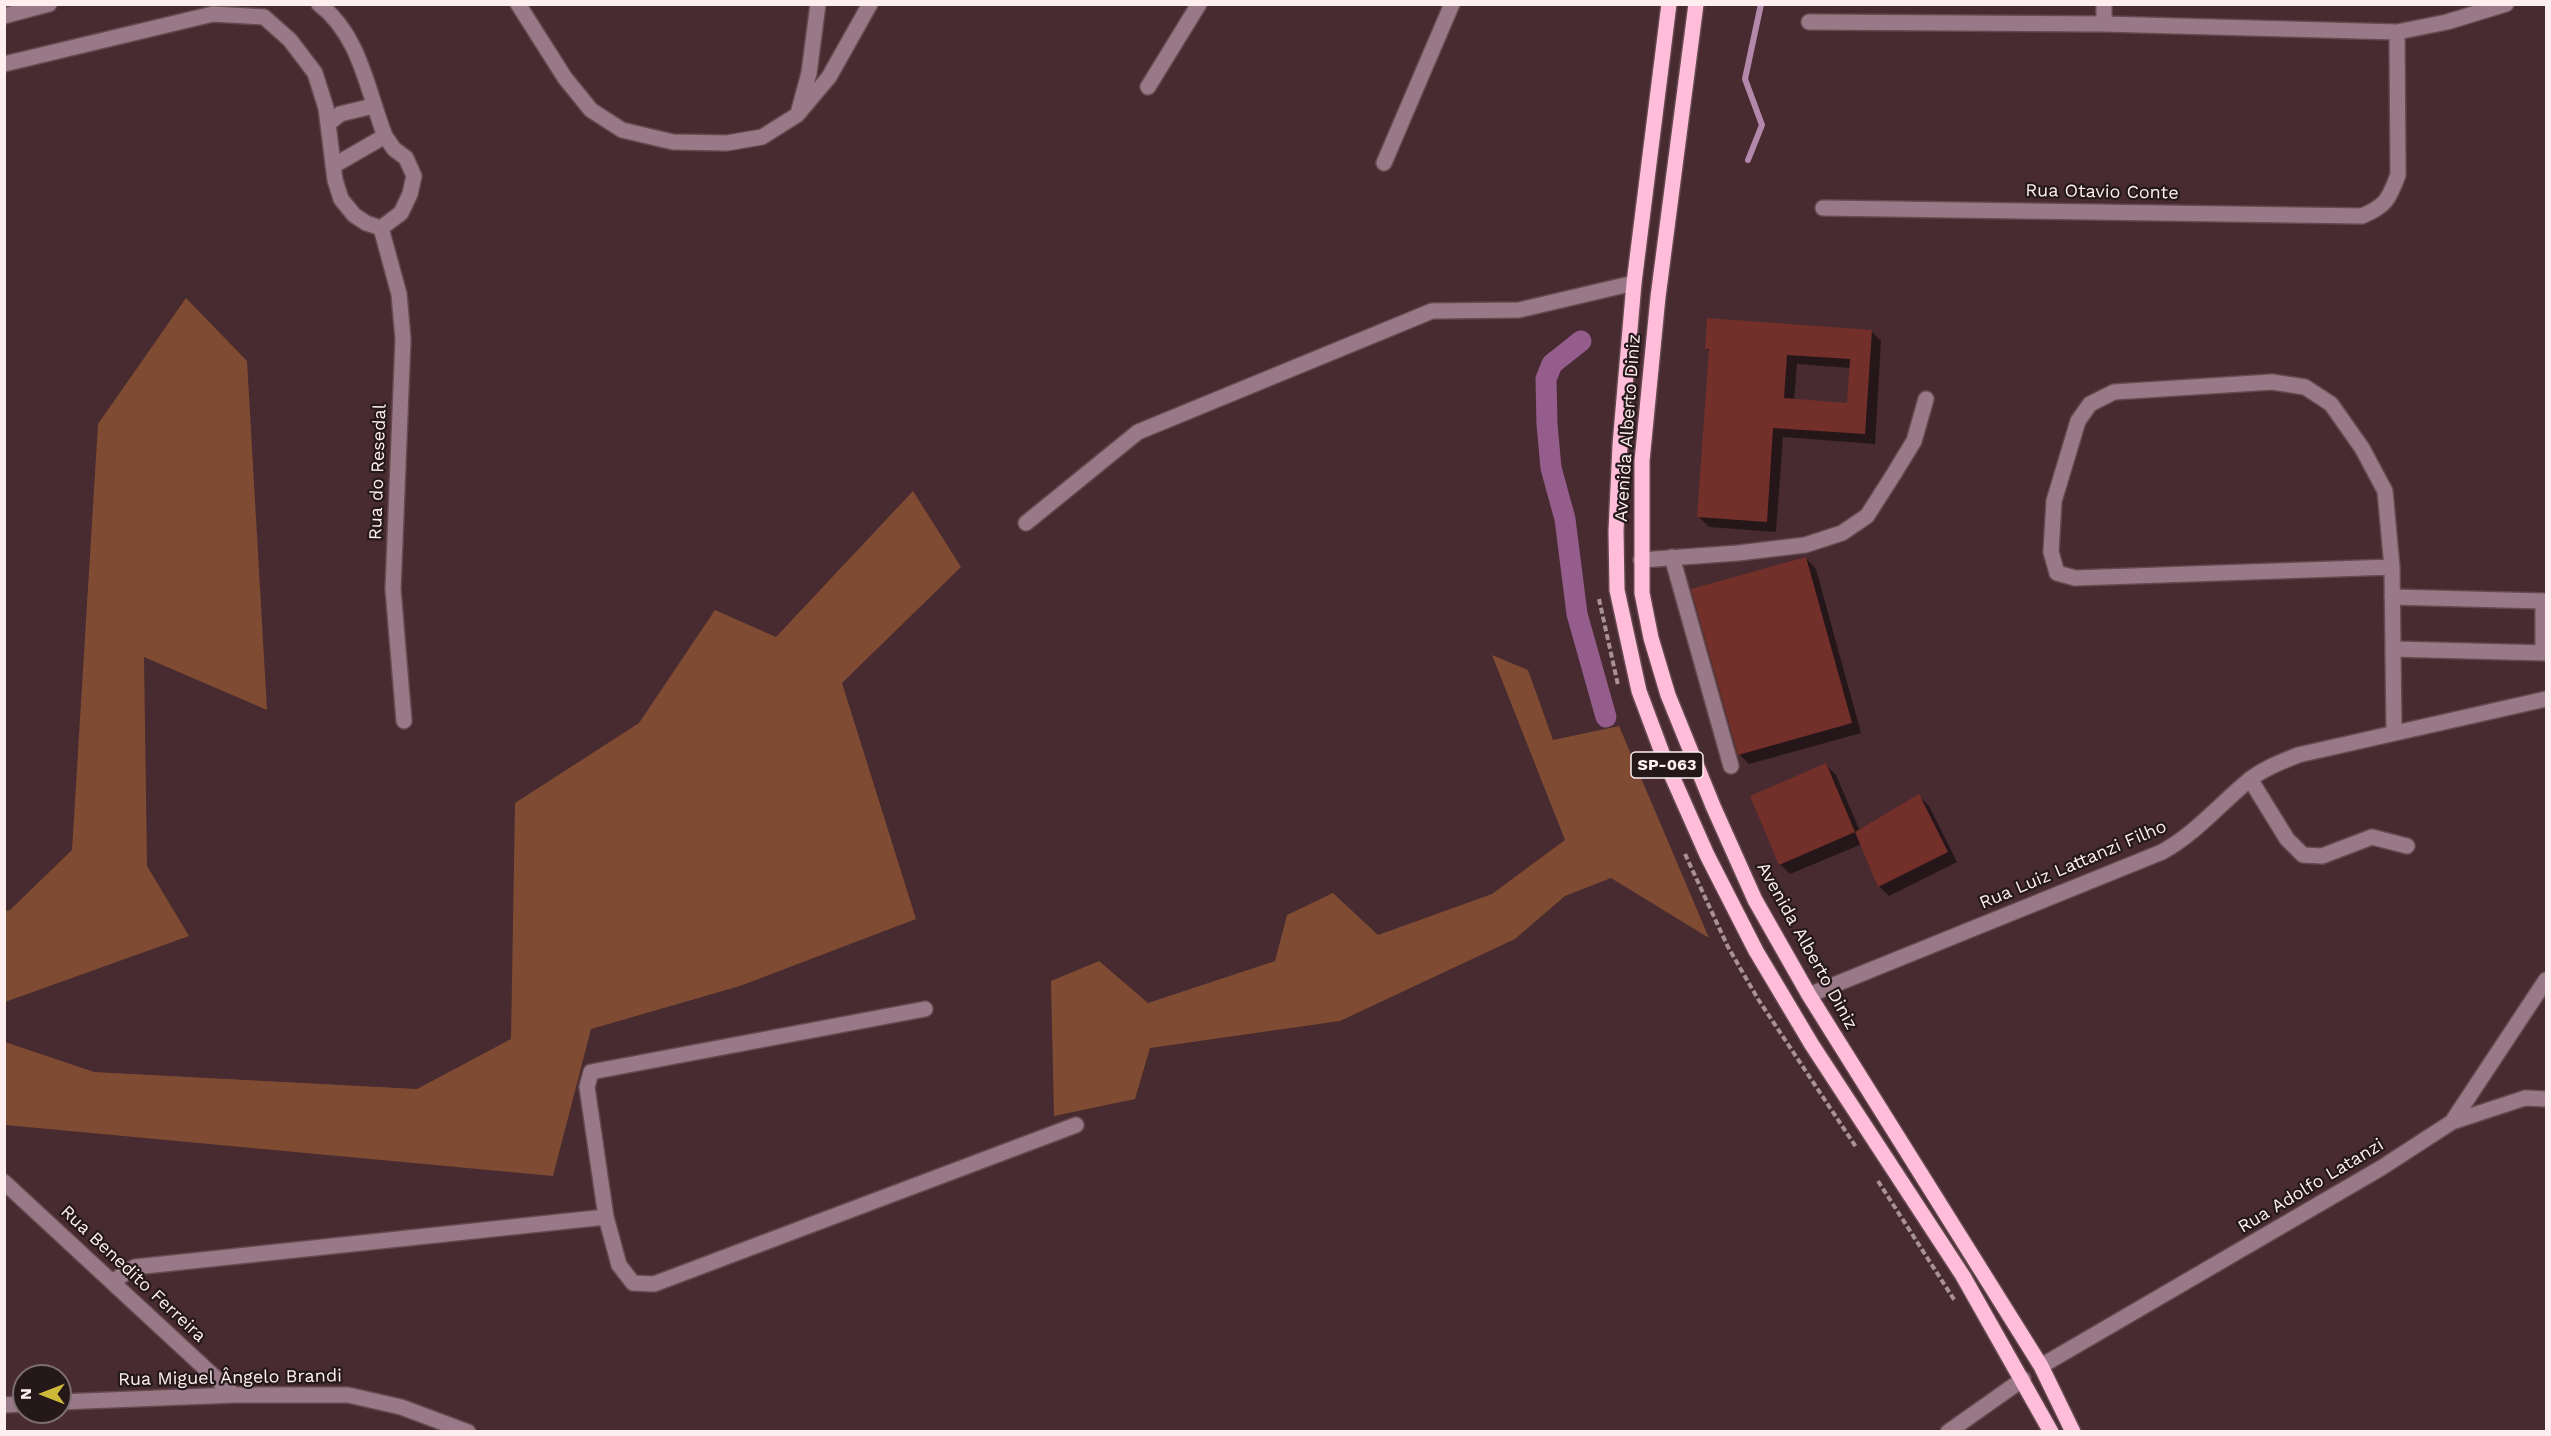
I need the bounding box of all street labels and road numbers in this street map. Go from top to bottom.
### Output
street label: Rua Otavio Conte [2025,180,2179,204]
street label: Avenida Alberto Diniz [1611,333,1645,523]
street label: Rua do Resedal [365,403,391,541]
road number: SP-063 [1631,752,1703,778]
street label: Rua Luiz Lattanzi Filho [1976,816,2170,914]
street label: Avenida Alberto Diniz [1752,858,1862,1034]
street label: Rua Adolfo Latanzi [2234,1134,2388,1238]
street label: Rua Benedito Ferreira [56,1201,210,1347]
street label: Rua Miguel Ângelo Brandi [118,1365,342,1391]

